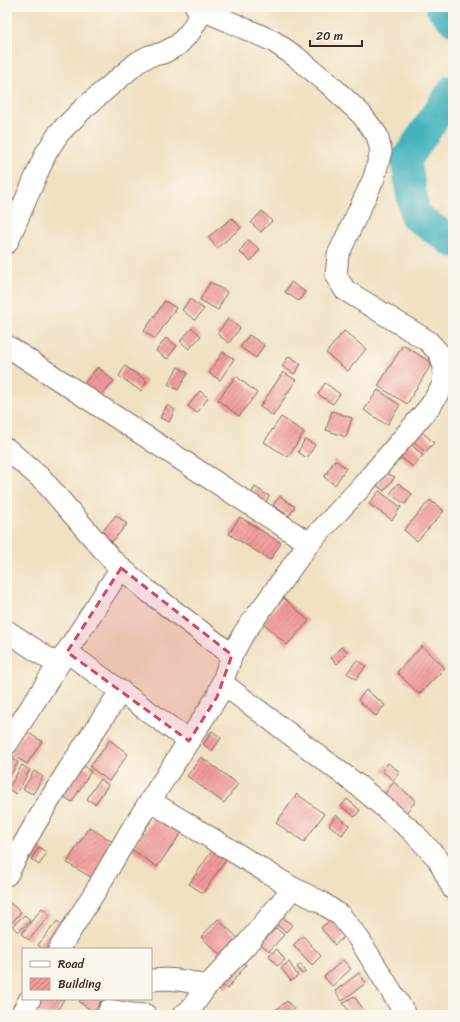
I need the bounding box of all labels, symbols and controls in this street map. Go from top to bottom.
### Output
scale bar [310,22,362,48]
text: 20 m [316,25,343,47]
legend [22,948,152,1000]
text: Road [58,953,85,975]
text: Building [58,973,101,995]

